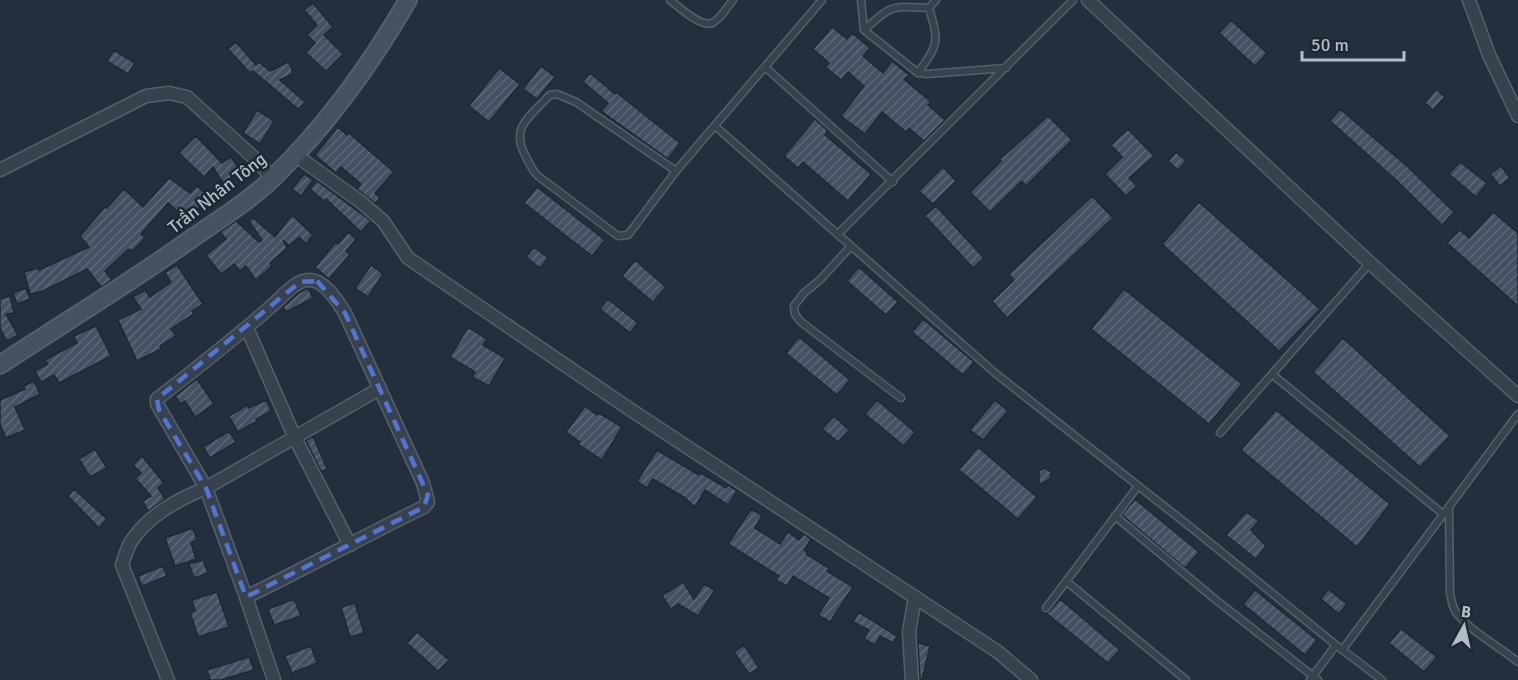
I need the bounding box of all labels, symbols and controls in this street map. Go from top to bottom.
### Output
scale bar [1302,24,1404,62]
text: 50 m [1311,34,1349,56]
street label: Trần Nhân Tông [163,148,271,238]
north arrow [1434,596,1494,656]
text: B [1460,602,1472,623]

